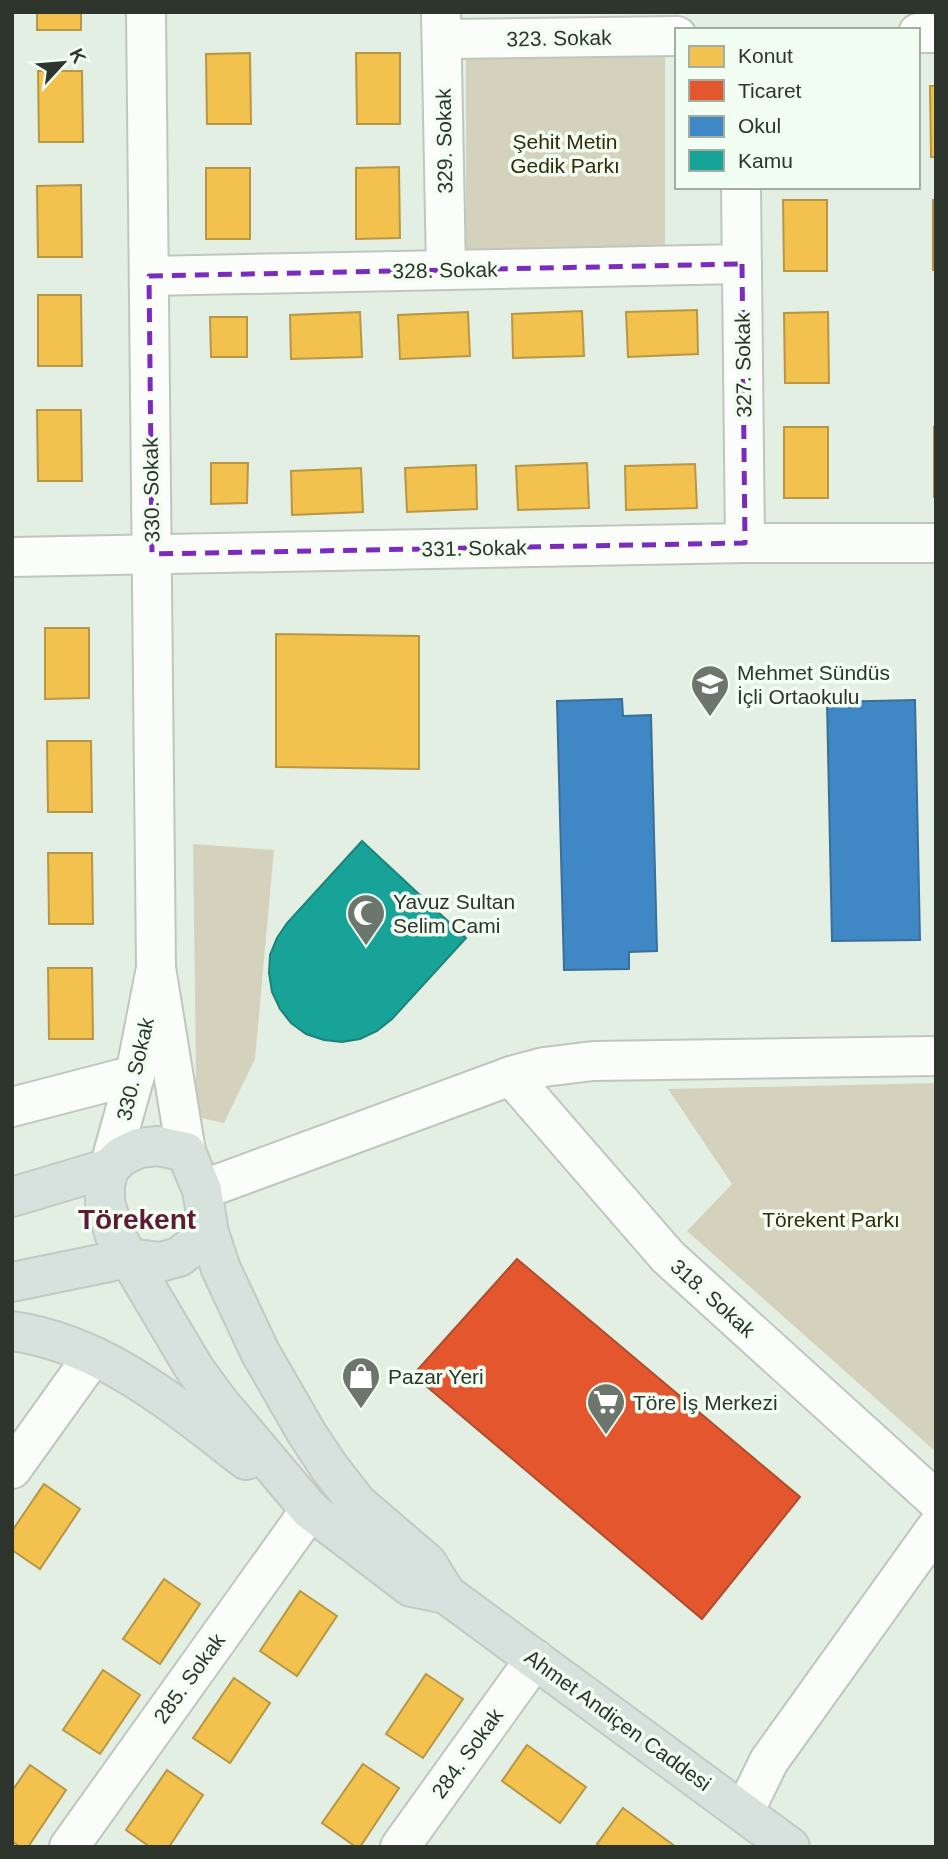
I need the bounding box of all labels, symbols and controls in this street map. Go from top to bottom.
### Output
street label: 323. Sokak [506,26,612,50]
north arrow [28,28,98,98]
legend [675,28,920,189]
text: Konut [738,44,793,67]
text: K [65,45,90,67]
text: Ticaret [738,79,802,102]
street label: 329. Sokak [432,88,456,194]
text: Okul [738,114,781,137]
park label: Şehit Metin Gedik Parkı [510,130,620,177]
text: Kamu [738,149,793,172]
street label: 328. Sokak [392,258,498,282]
street label: 327. Sokak [731,312,755,418]
street label: 330. Sokak [139,437,163,543]
street label: 331. Sokak [421,536,527,560]
place label: Mehmet Sündüs İçli Ortaokulu [737,661,890,708]
school or university icon: Mehmet Sündüs İçli Ortaokulu [689,663,731,718]
place label: Yavuz Sultan Selim Cami [393,890,515,937]
mosque icon: Yavuz Sultan Selim Cami [345,892,387,947]
street label: 330. Sokak [112,1015,158,1123]
district label: Törekent [78,1204,196,1235]
park label: Törekent Parkı [762,1208,900,1231]
street label: 318. Sokak [666,1254,760,1342]
shop icon: Pazar Yeri [340,1355,382,1410]
place label: Pazar Yeri [388,1365,484,1388]
supermarket icon: Töre İş Merkezi [585,1381,627,1436]
place label: Töre İş Merkezi [633,1391,778,1414]
street label: 285. Sokak [149,1628,229,1727]
street label: Ahmet Andiçen Caddesi [521,1645,715,1795]
street label: 284. Sokak [427,1703,507,1802]

